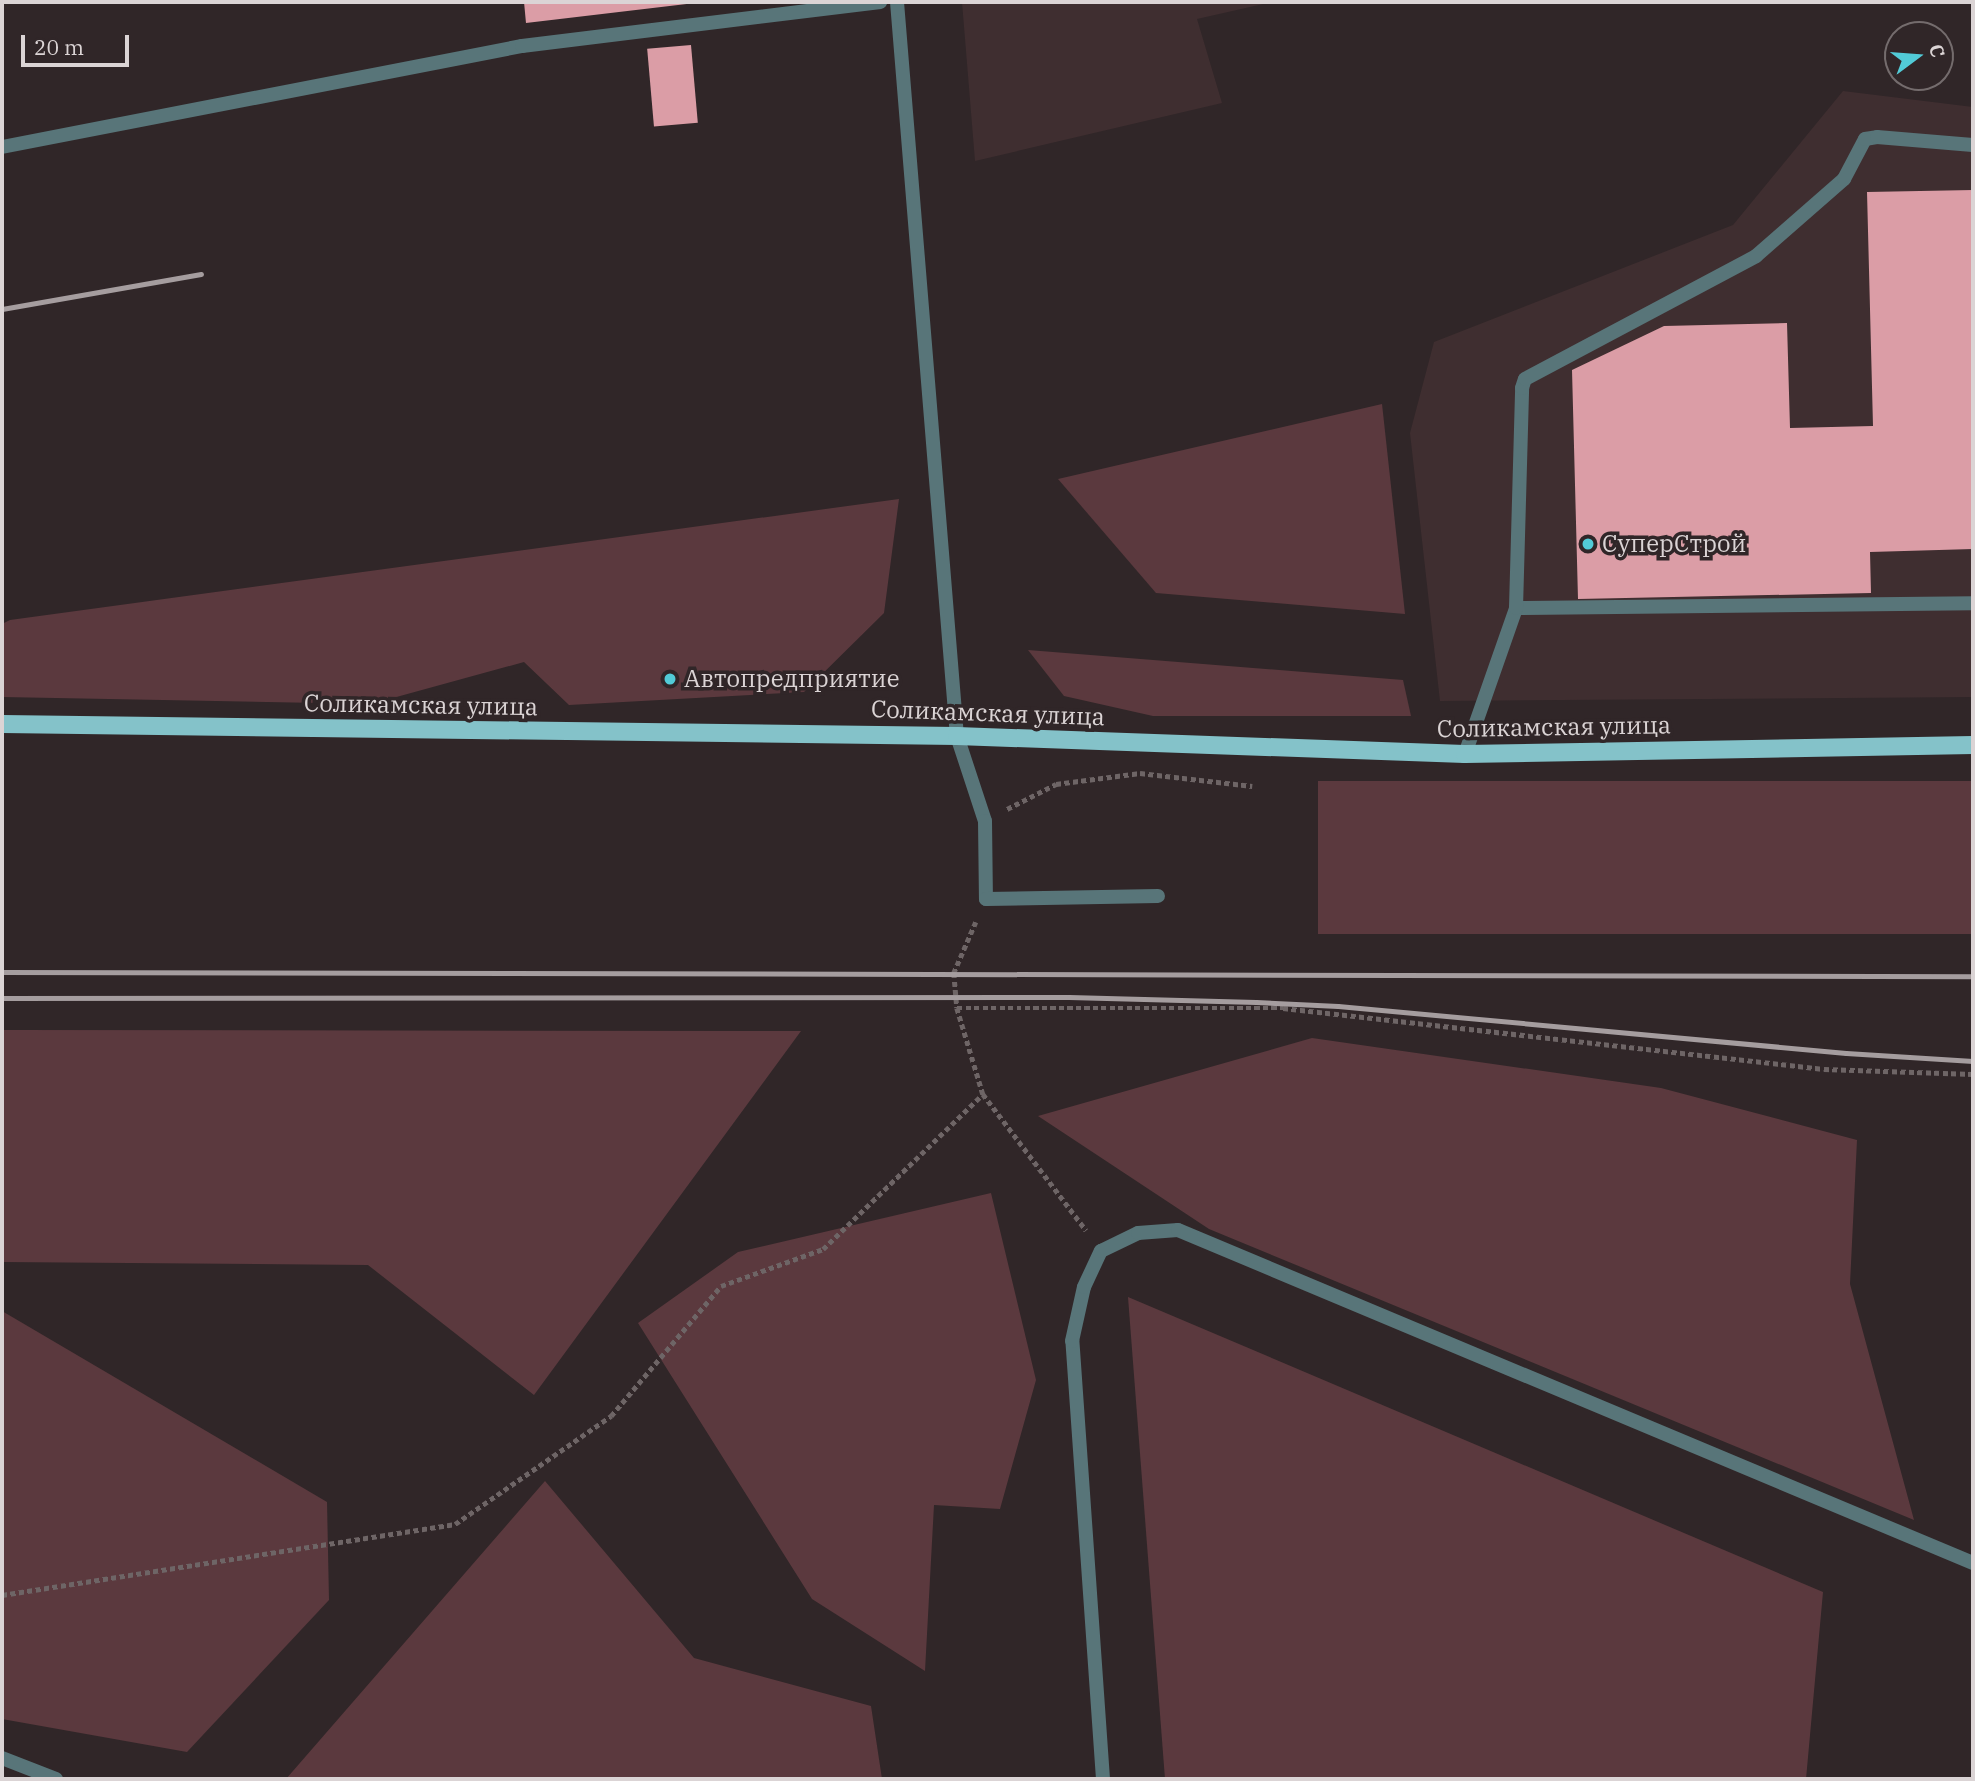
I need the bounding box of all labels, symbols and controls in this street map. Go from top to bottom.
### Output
scale bar [24,21,133,65]
north arrow [1884,21,1954,91]
text: 20 m [34,33,84,61]
text: С [1924,41,1951,60]
place label: СуперСтрой [1602,530,1746,558]
marker: СуперСтрой [1580,536,1596,552]
place label: Автопредприятие [684,665,900,693]
marker: Автопредприятие [662,671,678,687]
street label: Соликамская улица [304,689,538,721]
street label: Соликамская улица [870,695,1106,731]
street label: Соликамская улица [1437,711,1671,743]

